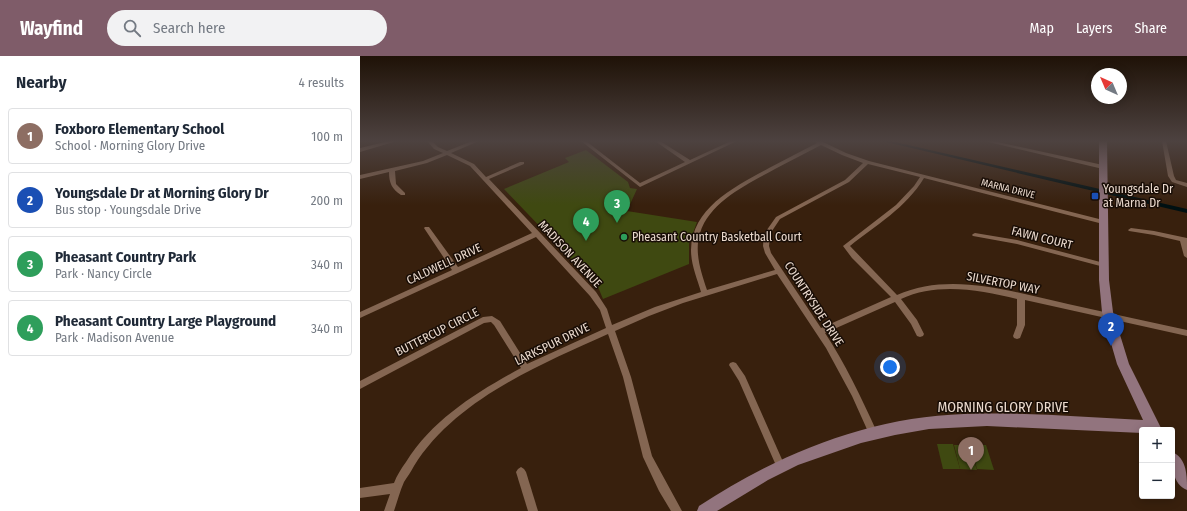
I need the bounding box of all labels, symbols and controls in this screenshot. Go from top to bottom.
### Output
search box [107,10,387,46]
text: Wayfind [20,17,83,40]
icon: search [121,17,143,39]
text: Search here [153,19,225,37]
text: Map [1030,20,1054,37]
text: Layers [1076,20,1112,37]
text: Share [1134,20,1167,37]
north arrow [1091,68,1127,104]
text: Nearby [16,72,67,93]
text: 4 results [298,75,344,90]
text: Foxboro Elementary School [55,120,224,138]
text: 1 [27,129,33,144]
text: 100 m [311,129,343,144]
text: School · Morning Glory Drive [55,138,205,153]
street label: MARNA DRIVE [980,177,1037,202]
place label: Youngsdale Dr at Marna Dr [1103,182,1174,210]
text: Youngsdale Dr at Morning Glory Dr [55,184,269,202]
pin: 3 [604,190,630,223]
marker: Youngsdale Dr at Marna Dr [1090,191,1100,201]
text: 2 [27,193,33,208]
text: 200 m [311,193,343,208]
text: Bus stop · Youngsdale Drive [55,202,201,217]
pin: 4 [573,208,599,241]
street label: MADISON AVENUE [535,218,605,291]
street label: FAWN COURT [1010,224,1074,252]
place label: Pheasant Country Basketball Court [632,230,802,244]
marker: Pheasant Country Basketball Court [619,232,629,242]
street label: CALDWELL DRIVE [404,240,484,287]
text: Pheasant Country Park [55,248,196,266]
text: 3 [27,257,33,272]
text: 340 m [311,257,343,272]
street label: COUNTRYSIDE DRIVE [781,259,847,349]
text: Park · Nancy Circle [55,266,152,281]
street label: SILVERTOP WAY [965,269,1041,297]
street label: BUTTERCUP CIRCLE [393,305,481,359]
text: Pheasant Country Large Playground [55,312,276,330]
pin: 2 [1098,313,1124,346]
street label: LARKSPUR DRIVE [512,320,592,368]
text: 4 [27,321,33,336]
text: 340 m [311,321,343,336]
text: Park · Madison Avenue [55,330,174,345]
your location [880,357,900,377]
street label: MORNING GLORY DRIVE [937,399,1069,416]
map controls [1139,427,1175,499]
button: + [1139,427,1175,463]
pin: 1 [958,437,984,470]
button: − [1139,463,1175,499]

